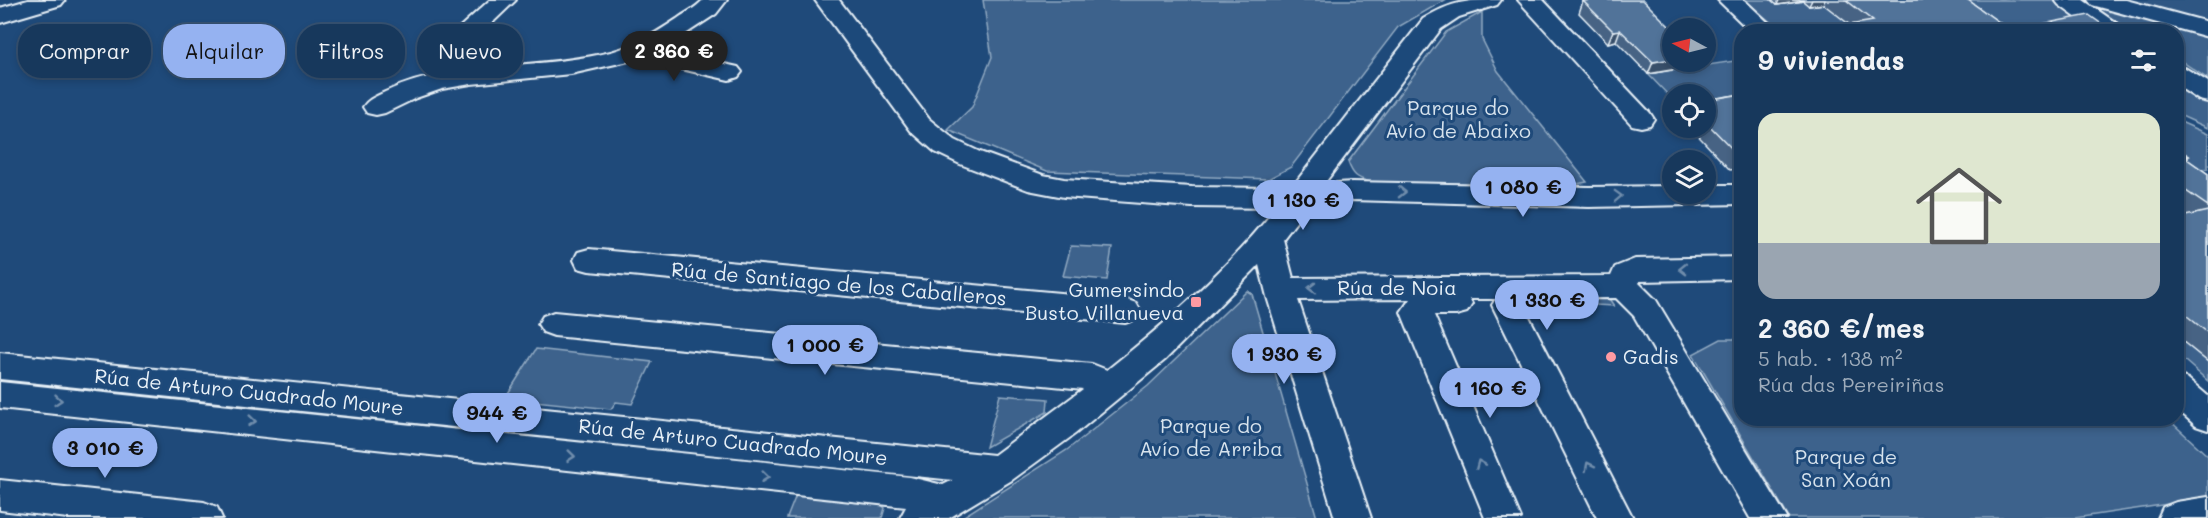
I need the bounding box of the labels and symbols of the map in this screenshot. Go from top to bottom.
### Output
north arrow [1662,18,1716,72]
pin: 2 360 € [619,31,729,82]
park label: Parque do Avío de Abaixo [1385,94,1531,143]
pin: 1 080 € [1468,167,1578,218]
pin: 1 130 € [1248,180,1358,231]
one-way arrow [1397,186,1406,198]
one-way arrow [1613,190,1622,202]
street label: Rúa de Santiago de los Caballeros [670,255,1008,311]
one-way arrow [1679,263,1688,275]
street label: Rúa de Noia [1337,274,1457,300]
place label: Gumersindo Busto Villanueva [1025,276,1184,325]
pin: 1 330 € [1492,280,1602,331]
one-way arrow [1308,282,1317,294]
marker: Gumersindo Busto Villanueva [1189,295,1203,309]
pin: 1 000 € [770,325,880,376]
pin: 1 930 € [1229,334,1339,385]
place label: Gadis [1623,343,1679,369]
marker: Gadis [1604,350,1618,364]
street label: Rúa de Arturo Cuadrado Moure [93,362,405,420]
pin: 1 160 € [1435,368,1545,419]
one-way arrow [54,393,63,406]
pin: 944 € [455,393,539,444]
street label: Rúa de Arturo Cuadrado Moure [577,412,889,470]
park label: Parque do Avío de Arriba [1139,412,1283,461]
one-way arrow [248,414,257,427]
pin: 3 010 € [50,428,160,479]
park label: Parque de San Xoán [1795,443,1897,492]
one-way arrow [567,449,576,462]
one-way arrow [1475,459,1487,470]
one-way arrow [1585,461,1597,472]
one-way arrow [761,470,770,483]

